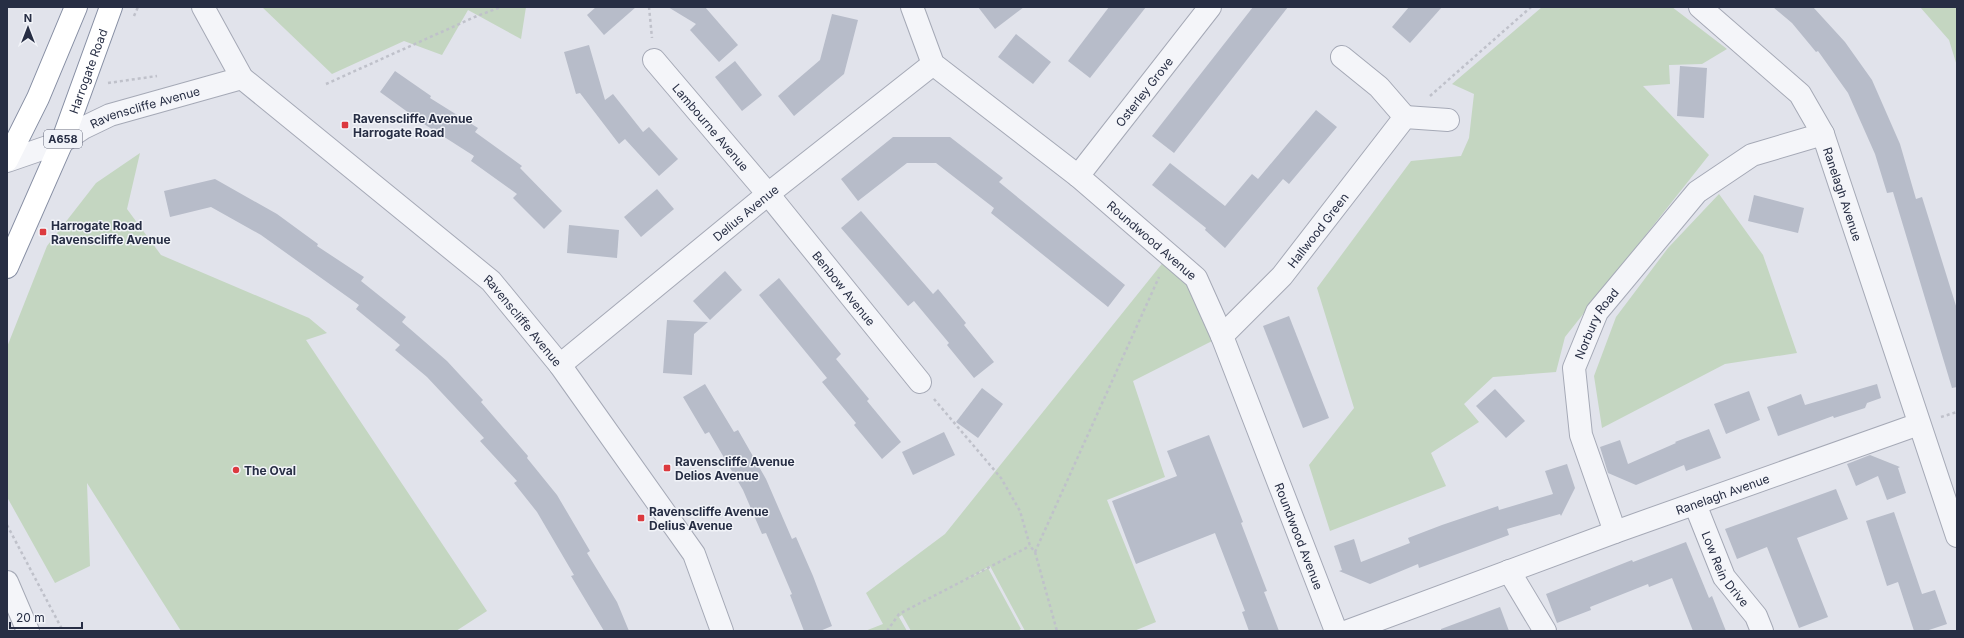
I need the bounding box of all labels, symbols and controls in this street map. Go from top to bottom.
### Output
north arrow [8,8,48,48]
text: N [24,11,32,25]
street label: Harrogate Road [65,27,110,116]
street label: Osterley Grove [1112,54,1176,130]
street label: Lambourne Avenue [670,80,752,174]
street label: Ravenscliffe Avenue [87,83,201,131]
place label: Ravenscliffe Avenue Harrogate Road [353,111,473,140]
marker: Ravenscliffe Avenue Harrogate Road [340,120,350,130]
road number: A658 [44,130,82,148]
street label: Ranelagh Avenue [1820,145,1866,243]
street label: Delius Avenue [710,181,781,244]
street label: Hallwood Green [1284,190,1351,270]
street label: Roundwood Avenue [1104,197,1200,283]
place label: Harrogate Road Ravenscliffe Avenue [51,218,171,247]
marker: Harrogate Road Ravenscliffe Avenue [38,227,48,237]
street label: Benbow Avenue [809,248,879,329]
street label: Ravenscliffe Avenue [481,271,565,369]
street label: Norbury Road [1571,285,1621,361]
place label: Ravenscliffe Avenue Delios Avenue [675,454,795,483]
place label: The Oval [244,463,296,478]
marker: Ravenscliffe Avenue Delios Avenue [662,463,672,473]
marker: The Oval [231,465,241,475]
street label: Ranelagh Avenue [1674,470,1771,517]
street label: Roundwood Avenue [1272,481,1327,592]
place label: Ravenscliffe Avenue Delius Avenue [649,504,769,533]
marker: Ravenscliffe Avenue Delius Avenue [636,513,646,523]
street label: Low Rein Drive [1699,529,1753,609]
scale bar [10,604,82,630]
text: 20 m [16,610,45,625]

